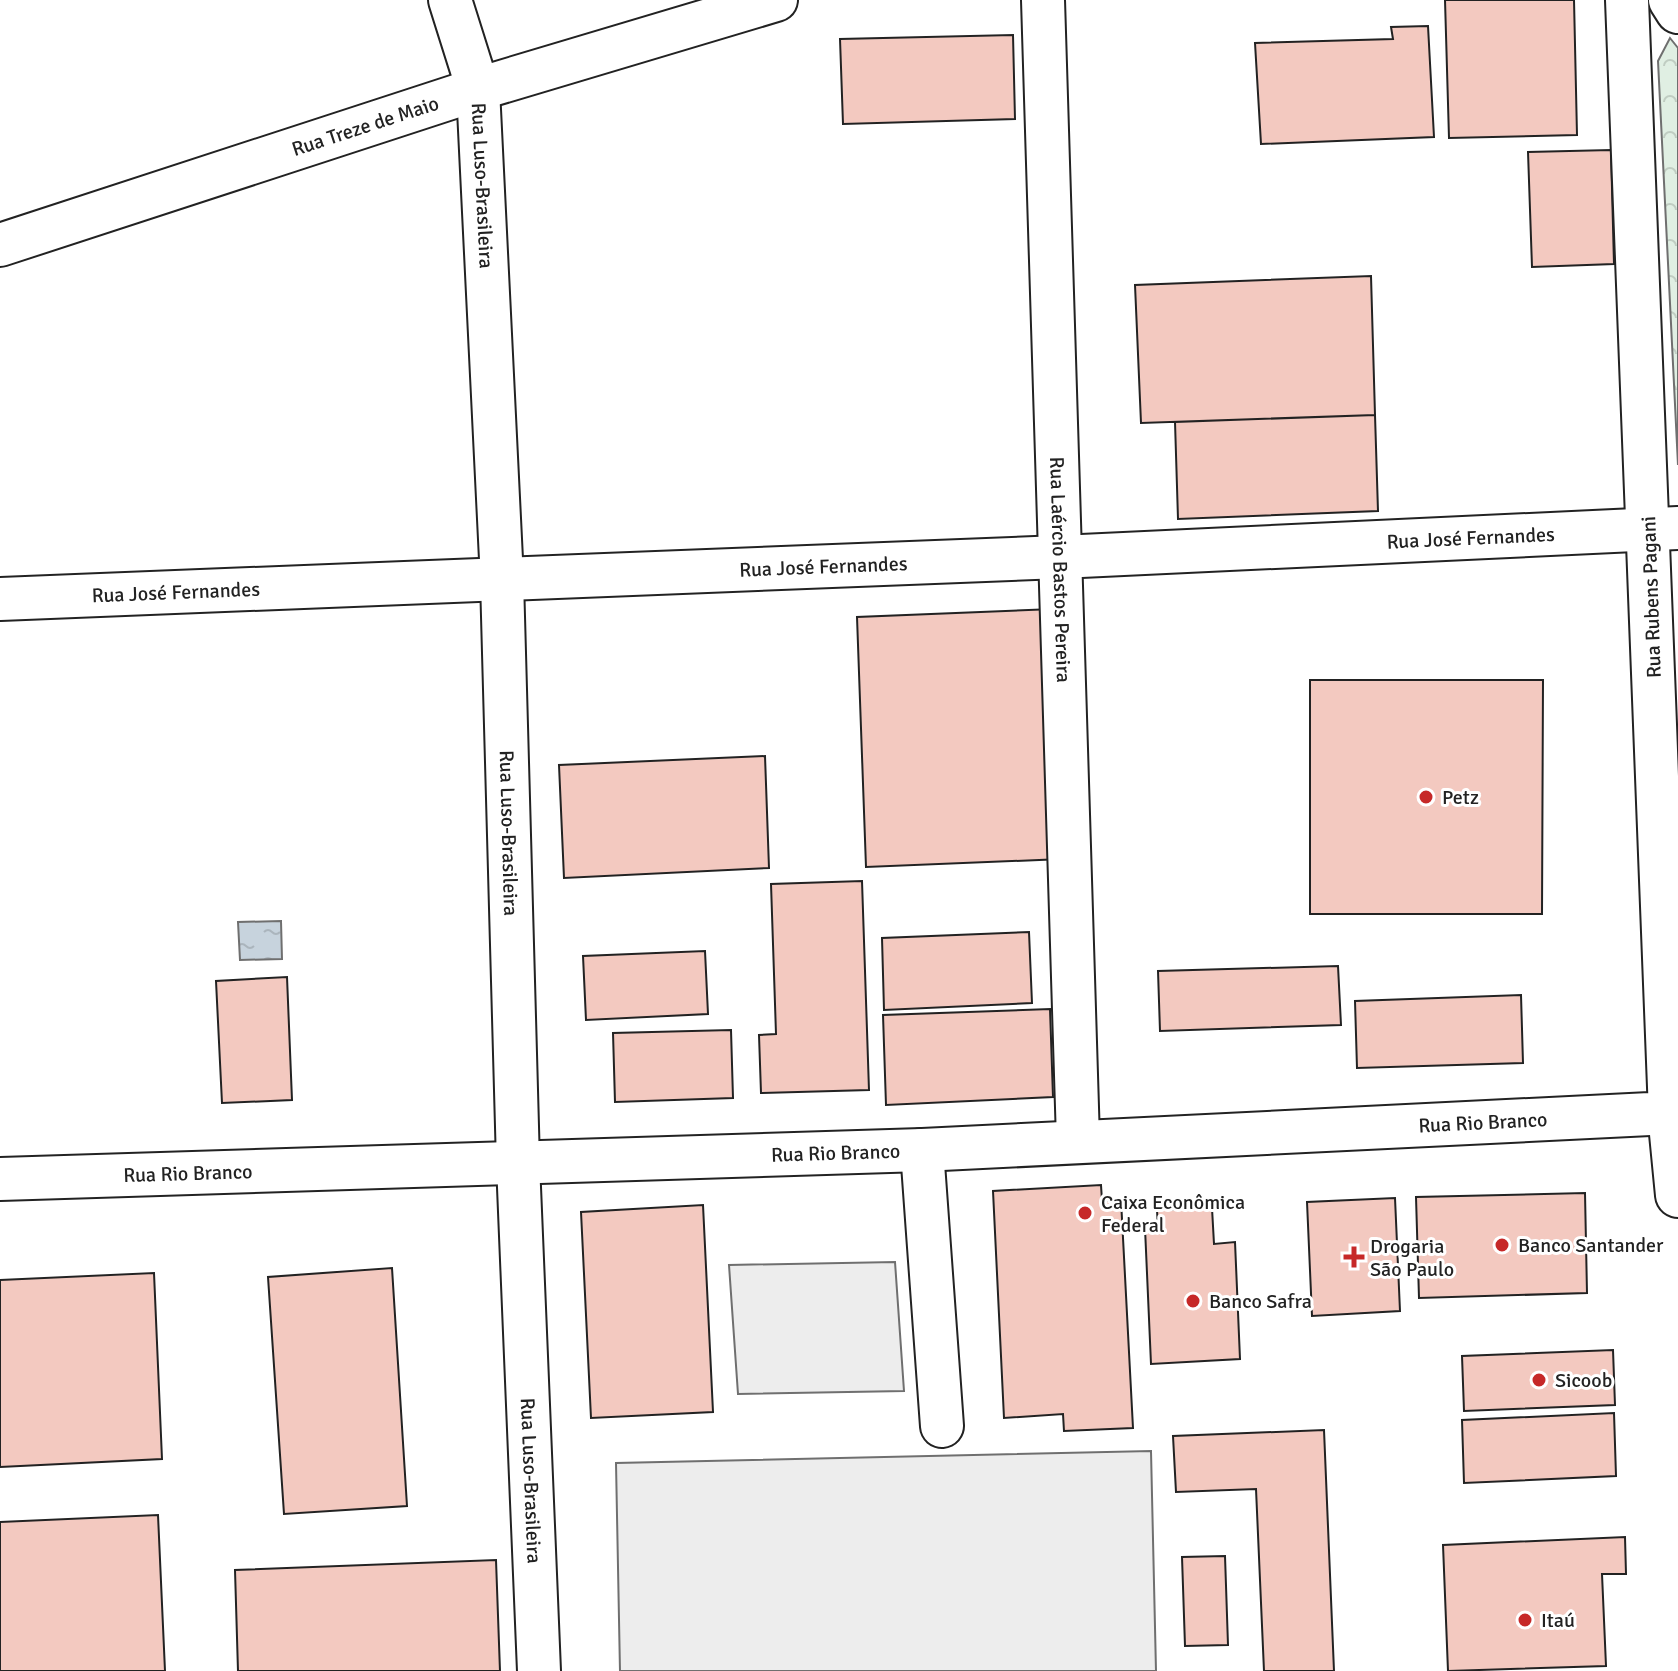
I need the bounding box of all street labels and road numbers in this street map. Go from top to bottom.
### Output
street label: Rua Treze de Maio [288,91,442,162]
street label: Rua Luso-Brasileira [466,102,499,269]
street label: Rua Laércio Bastos Pereira [1044,456,1076,683]
street label: Rua Rubens Pagani [1636,515,1667,678]
street label: Rua José Fernandes [1386,522,1556,555]
street label: Rua José Fernandes [739,551,908,583]
street label: Rua José Fernandes [91,577,261,608]
street label: Rua Luso-Brasileira [494,750,523,916]
street label: Rua Rio Branco [1418,1107,1548,1138]
street label: Rua Rio Branco [771,1139,901,1168]
street label: Rua Rio Branco [123,1159,253,1188]
street label: Rua Luso-Brasileira [515,1397,547,1564]

